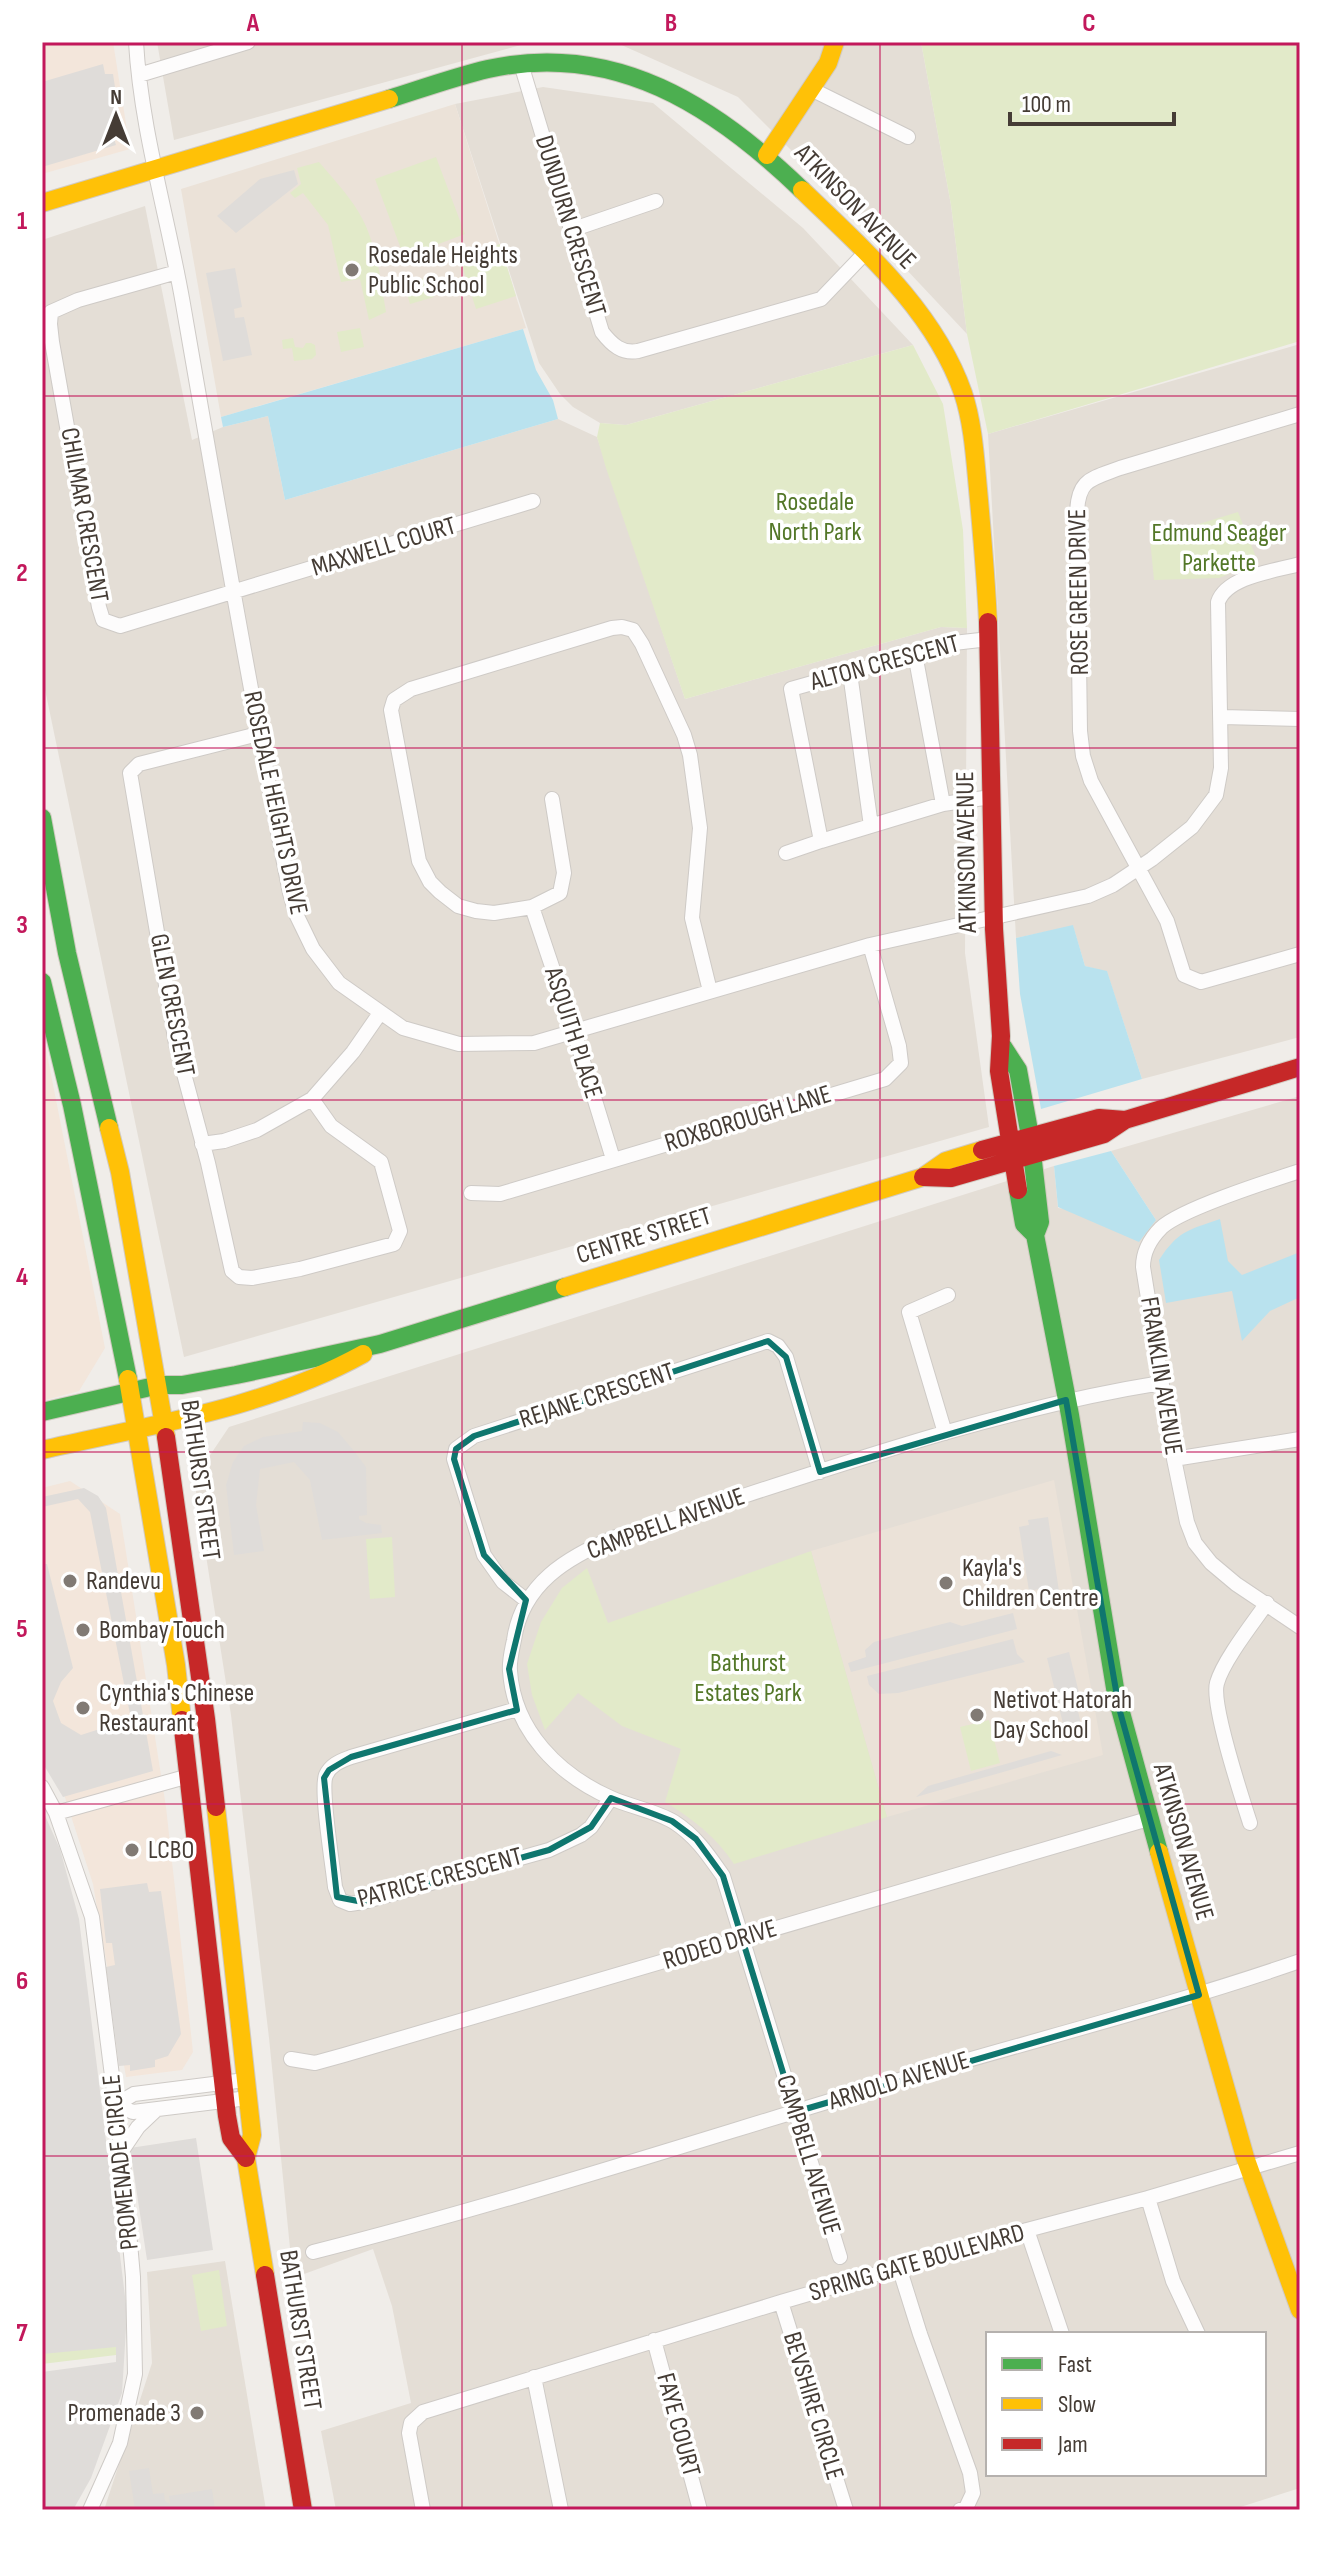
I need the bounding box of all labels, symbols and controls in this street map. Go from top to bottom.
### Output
text: A [246,8,260,39]
text: B [665,8,677,39]
text: C [1082,8,1096,39]
north arrow [76,76,156,156]
scale bar [1010,76,1174,126]
text: N [110,84,122,111]
text: 100 m [1022,90,1071,119]
street label: DUNDURN CRESCENT [528,132,612,320]
street label: ATKINSON AVENUE [787,137,922,276]
text: 1 [17,206,27,237]
place label: Rosedale Heights Public School [368,240,518,301]
marker: Rosedale Heights Public School [343,261,361,279]
street label: CHILMAR CRESCENT [53,425,115,605]
park label: Rosedale North Park [768,487,862,548]
street label: ROSE GREEN DRIVE [1062,508,1096,676]
street label: MAXWELL COURT [308,510,460,584]
park label: Edmund Seager Parkette [1152,518,1287,579]
text: 2 [16,558,28,589]
street label: ALTON CRESCENT [806,628,963,698]
street label: ROSEDALE HEIGHTS DRIVE [236,688,314,918]
street label: ATKINSON AVENUE [950,771,984,934]
text: 3 [16,910,28,941]
street label: GLEN CRESCENT [143,931,201,1079]
street label: ASQUITH PLACE [537,963,609,1103]
street label: ROXBOROUGH LANE [661,1079,835,1159]
street label: CENTRE STREET [573,1201,715,1271]
text: 4 [16,1262,28,1293]
street label: FRANKLIN AVENUE [1133,1295,1189,1457]
street label: REJANE CRESCENT [516,1356,678,1436]
street label: BATHURST STREET [173,1398,227,1562]
street label: CAMPBELL AVENUE [583,1481,749,1567]
place label: Kayla's Children Centre [962,1553,1099,1614]
place label: Randevu [86,1566,161,1597]
marker: Randevu [61,1572,79,1590]
marker: Kayla's Children Centre [937,1574,955,1592]
text: 5 [16,1614,28,1645]
place label: Bombay Touch [99,1615,225,1646]
marker: Bombay Touch [74,1621,92,1639]
park label: Bathurst Estates Park [694,1648,802,1709]
place label: Cynthia's Chinese Restaurant [99,1678,254,1739]
place label: Netivot Hatorah Day School [993,1685,1132,1746]
marker: Cynthia's Chinese Restaurant [74,1699,92,1717]
marker: Netivot Hatorah Day School [968,1706,986,1724]
street label: ATKINSON AVENUE [1146,1759,1220,1924]
place label: LCBO [148,1835,194,1866]
marker: LCBO [123,1841,141,1859]
street label: PATRICE CRESCENT [354,1841,526,1915]
street label: RODEO DRIVE [659,1913,781,1977]
text: 6 [16,1966,28,1997]
street label: ARNOLD AVENUE [824,2045,973,2117]
street label: CAMPBELL AVENUE [769,2071,847,2239]
street label: PROMENADE CIRCLE [96,2073,146,2251]
street label: SPRING GATE BOULEVARD [806,2217,1028,2309]
street label: BATHURST STREET [272,2248,328,2412]
text: 7 [16,2318,28,2349]
street label: BEVSHIRE CIRCLE [776,2328,850,2484]
legend [986,2332,1266,2476]
text: Fast [1058,2350,1092,2379]
street label: FAYE COURT [649,2370,707,2480]
text: Slow [1058,2390,1096,2419]
place label: Promenade 3 [68,2398,181,2429]
marker: Promenade 3 [188,2404,206,2422]
text: Jam [1057,2430,1088,2459]

